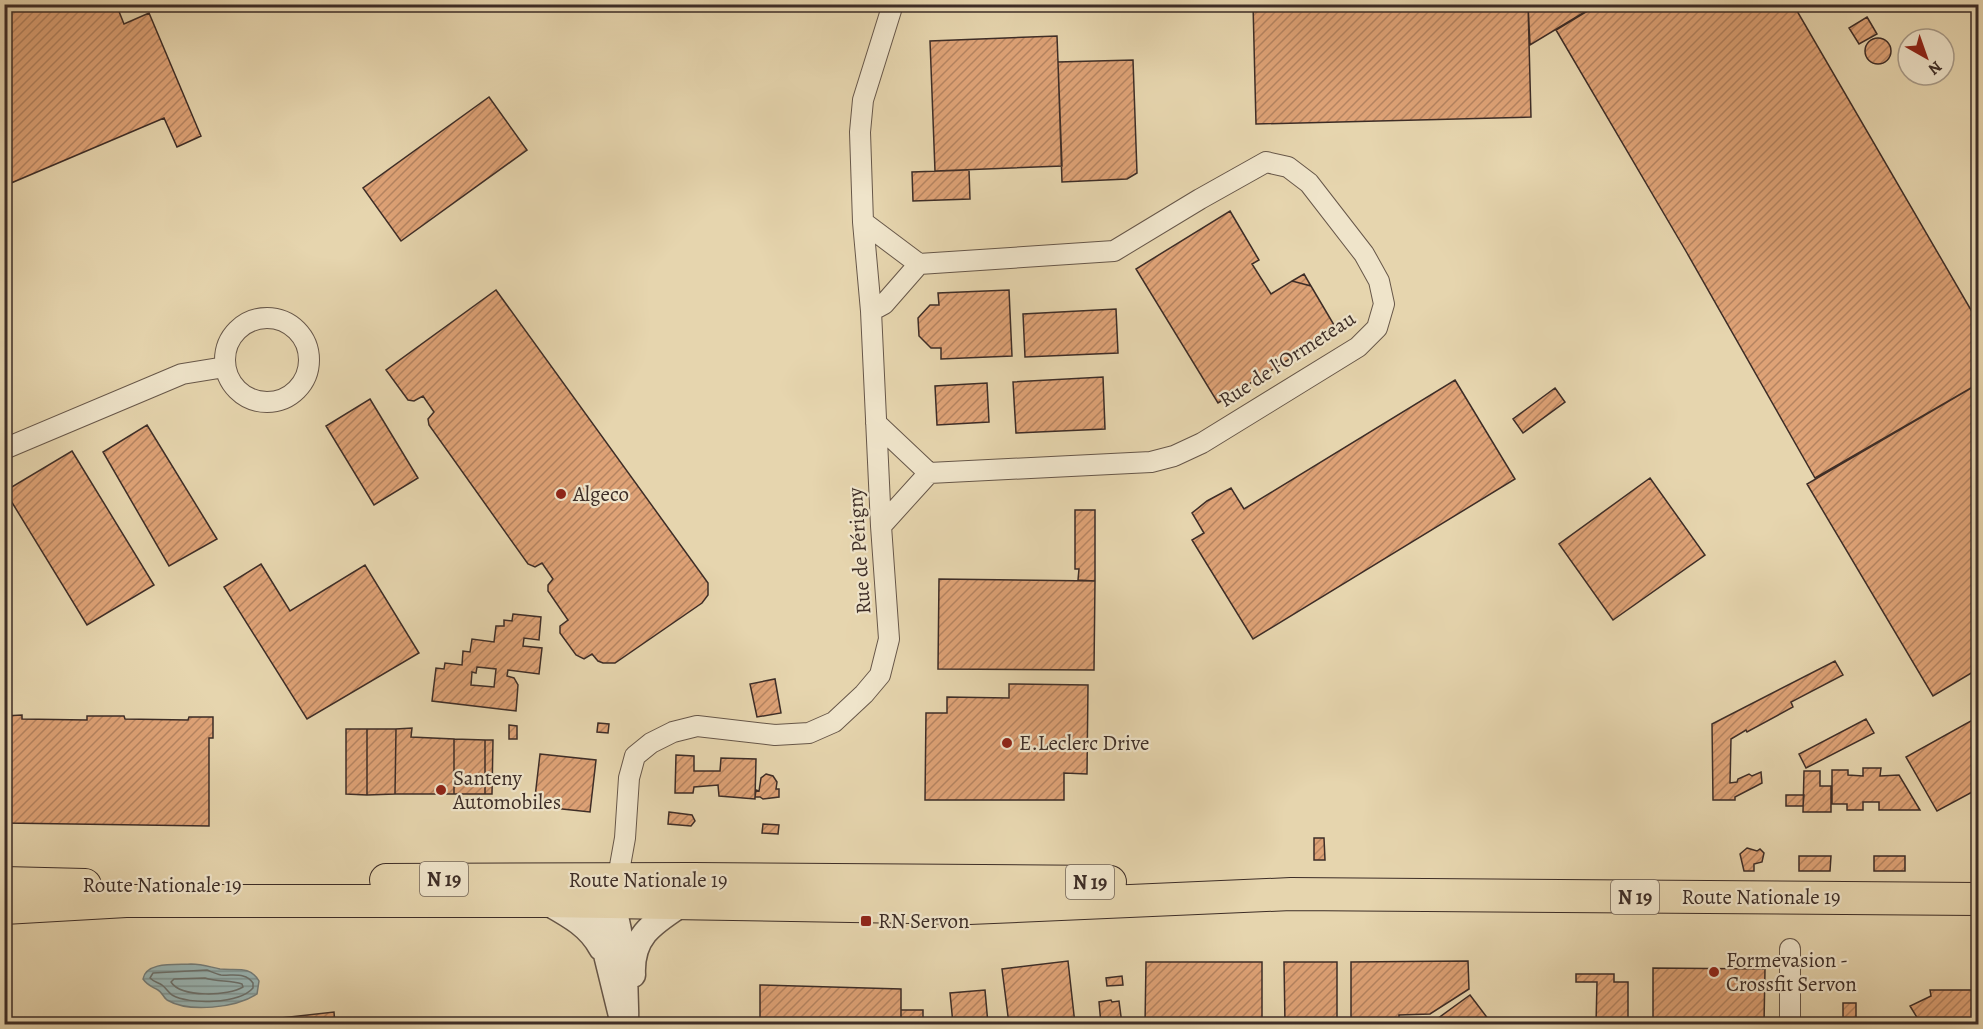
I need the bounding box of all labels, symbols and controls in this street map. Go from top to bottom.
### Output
north arrow [1896,27,1956,87]
text: N [1923,56,1947,80]
street label: Rue de l'Ormeteau [1213,304,1361,414]
place label: Algeco [572,480,629,508]
street label: Rue de Périgny [841,486,877,615]
marker: Algeco [554,487,568,501]
place label: E.Leclerc Drive [1019,729,1149,757]
marker: E.Leclerc Drive [1000,736,1014,750]
place label: Santeny Automobiles [452,764,561,816]
marker: Santeny Automobiles [434,783,448,797]
road number: N 19 [420,862,468,896]
road number: N 19 [1066,865,1114,899]
street label: Route Nationale 19 [568,866,728,894]
street label: Route Nationale 19 [82,871,242,899]
road number: N 19 [1611,880,1659,914]
street label: Route Nationale 19 [1681,883,1841,911]
place label: RN Servon [878,907,970,935]
marker: RN Servon [859,914,873,928]
place label: Formevasion - Crossfit Servon [1726,946,1857,998]
marker: Formevasion - Crossfit Servon [1707,965,1721,979]

